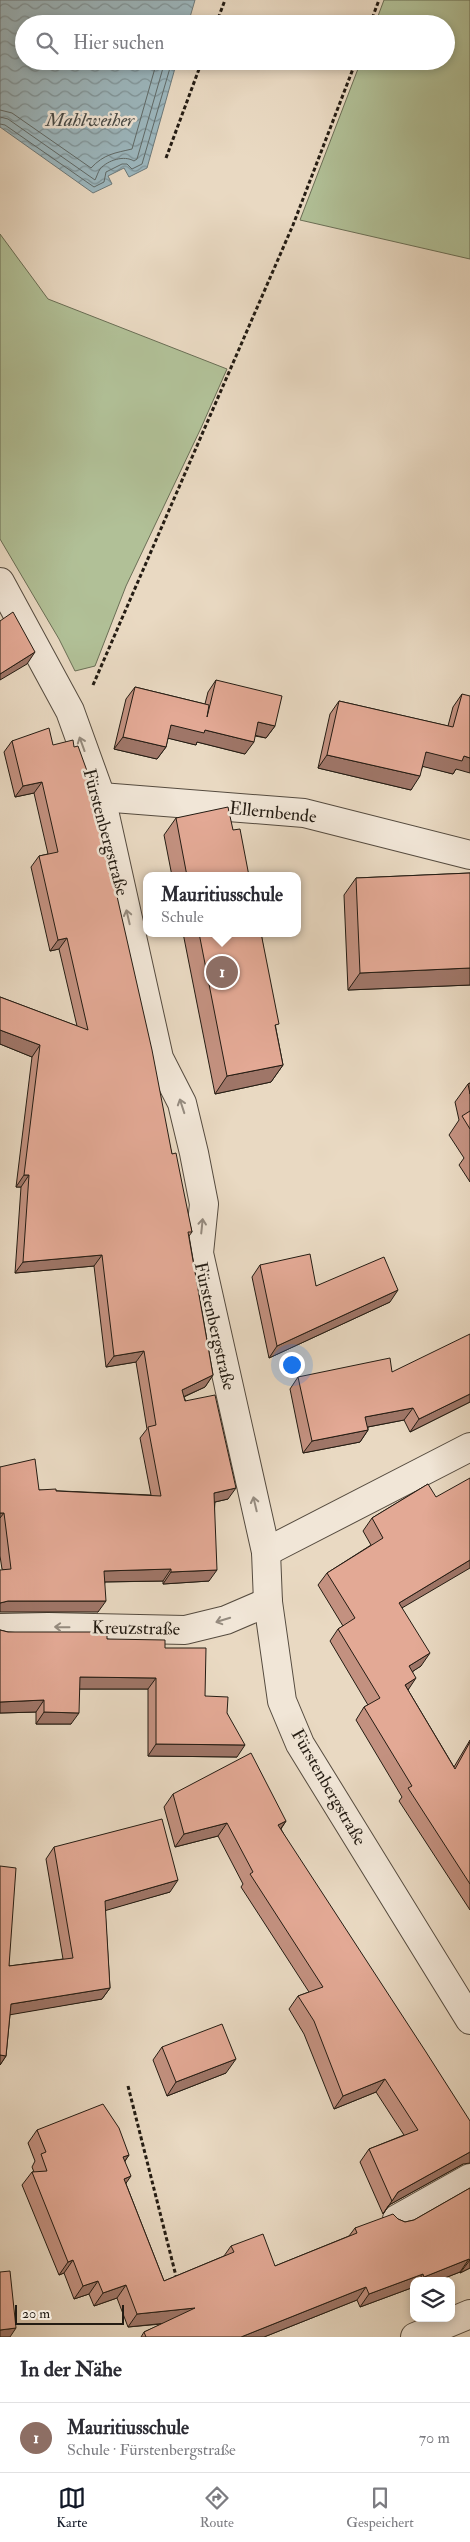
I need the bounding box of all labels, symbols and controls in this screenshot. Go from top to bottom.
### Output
search box [15,15,455,70]
icon: search [33,29,61,57]
text: Hier suchen [73,31,164,55]
water label: Mahlweiher [45,108,135,132]
one-way arrow [77,736,86,752]
street label: Fürstenbergstraße [77,766,134,899]
street label: Ellernbende [228,796,318,829]
popup [143,872,301,937]
text: Mauritiusschule [161,883,283,907]
text: Schule [161,907,204,927]
one-way arrow [123,910,132,926]
pin: 1 [206,953,238,991]
one-way arrow [177,1099,186,1114]
one-way arrow [197,1218,207,1234]
street label: Fürstenbergstraße [189,1260,241,1393]
your location [279,1352,305,1378]
one-way arrow [250,1497,259,1513]
street label: Kreuzstraße [92,1616,181,1641]
one-way arrow [215,1616,231,1626]
one-way arrow [54,1622,70,1632]
street label: Fürstenbergstraße [286,1725,371,1850]
map controls [410,2277,455,2322]
button: layers [410,2277,455,2322]
scale bar [15,2302,124,2325]
text: 20 m [22,2305,50,2322]
text: In der Nähe [20,2356,122,2383]
text: Mauritiusschule [67,2416,189,2440]
text: 1 [33,2428,39,2448]
text: 70 m [419,2428,450,2448]
text: Schule · Fürstenbergstraße [67,2440,236,2460]
tab: Karte [56,2484,87,2531]
tab: Route [200,2484,234,2531]
tab: Gespeichert [346,2484,414,2531]

